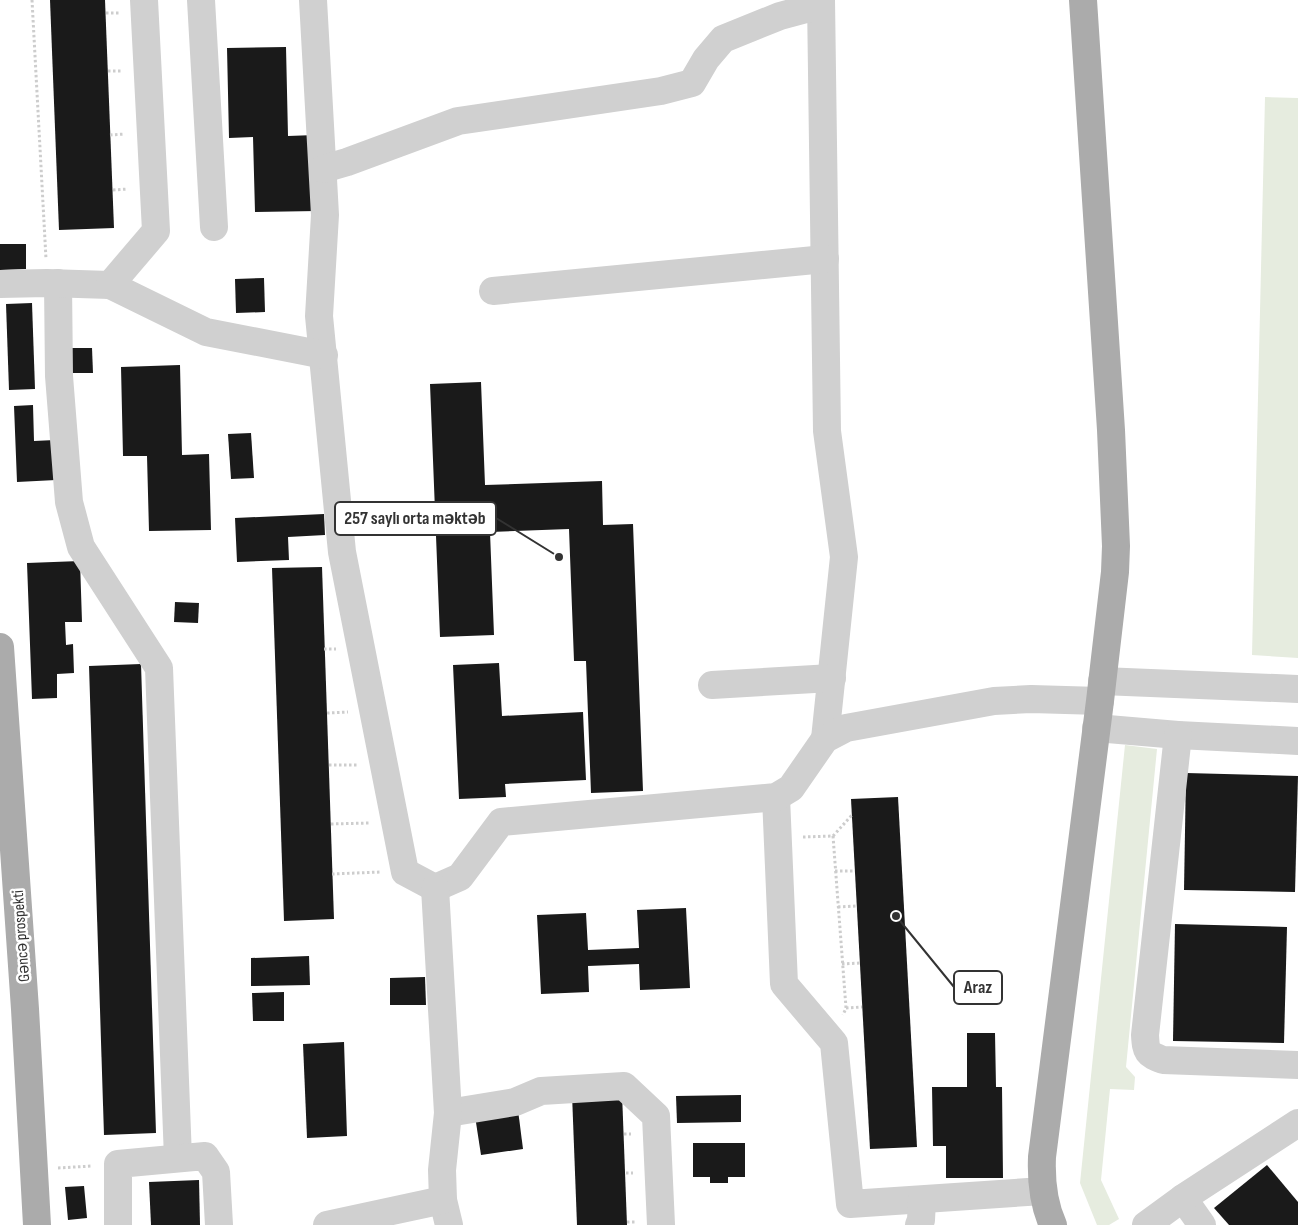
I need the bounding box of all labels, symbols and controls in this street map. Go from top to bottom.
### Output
callout: 257 saylı orta məktəb [335,502,496,535]
text: 257 saylı orta məktəb [344,508,486,529]
street label: Gəncə prospekti [9,889,34,982]
callout: Araz [954,971,1002,1004]
text: Araz [963,977,992,998]

